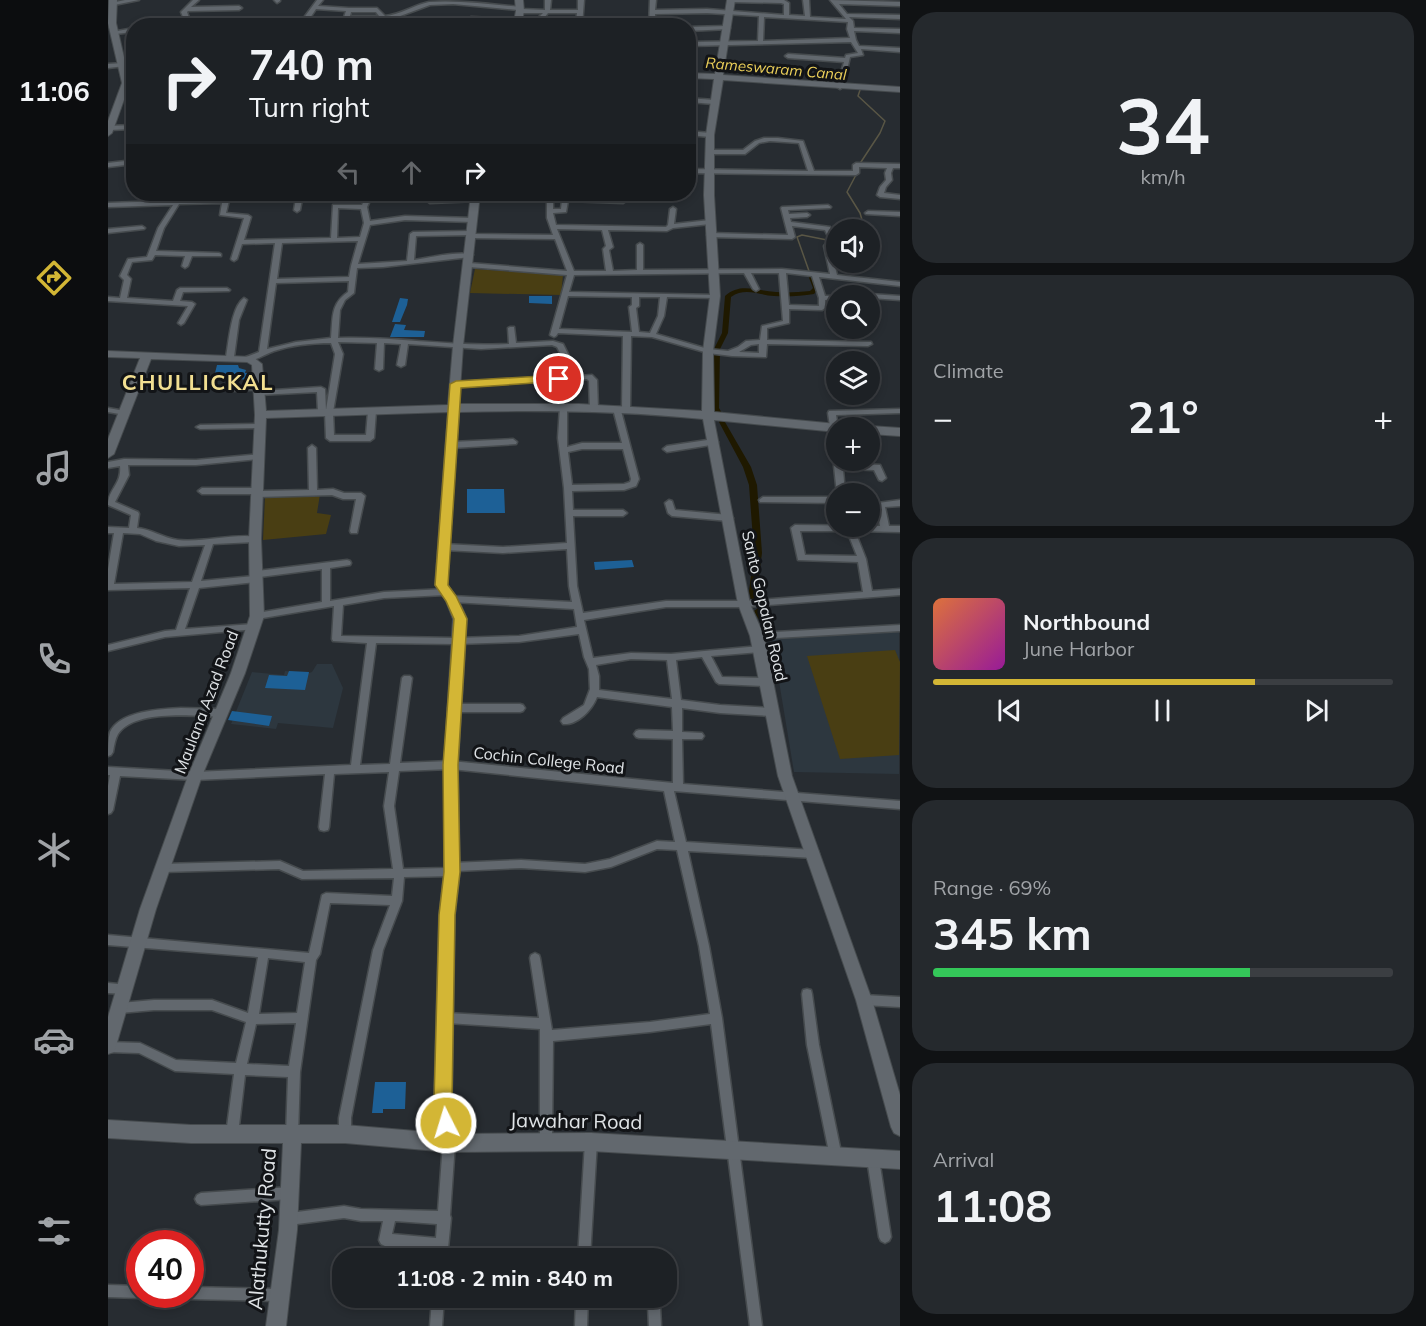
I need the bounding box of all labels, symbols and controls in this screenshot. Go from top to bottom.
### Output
text: 740 m [249,38,374,91]
icon: right [150,42,228,120]
water label: Rameswaram Canal [705,53,848,84]
text: 11:06 [18,74,90,108]
text: 34 [1116,76,1210,174]
text: Turn right [249,90,369,124]
icon: left [332,156,365,189]
icon: ahead [395,156,428,189]
icon: right [458,156,491,189]
text: km/h [1140,164,1186,189]
map controls [826,219,880,537]
button: sound [826,219,880,273]
icon: directions [33,257,75,299]
button: search [826,285,880,339]
button: layers [826,351,880,405]
pin [533,353,584,404]
text: Climate [933,358,1004,383]
icon: arrive [542,362,575,395]
district label: CHULLICKAL [122,368,274,396]
text: 21° [1127,388,1199,444]
text: − [933,397,953,438]
text: + [1373,397,1393,438]
button: + [826,417,880,471]
icon: music [33,447,75,489]
button: − [826,483,880,537]
street label: Santo Gopalan Road [738,529,792,683]
text: Northbound [1023,608,1150,636]
street label: Maulana Azad Road [169,628,243,776]
text: June Harbor [1023,636,1134,661]
icon: phone [33,638,75,680]
icon: previous [993,694,1026,727]
icon: pause [1146,694,1179,727]
icon: next [1300,694,1333,727]
street label: Cochin College Road [472,742,626,778]
icon: climate [33,829,75,871]
text: Range · 69% [933,875,1051,900]
text: 345 km [933,905,1092,961]
icon: car [33,1019,75,1061]
position arrow [414,1091,478,1155]
street label: Jawahar Road [509,1107,643,1134]
street label: Alathukutty Road [242,1147,281,1311]
text: Arrival [933,1147,994,1172]
text: 11:08 [933,1177,1052,1233]
icon: filters [33,1210,75,1252]
speed limit sign: 40 [126,1230,204,1308]
text: 11:08 · 2 min · 840 m [396,1264,613,1292]

